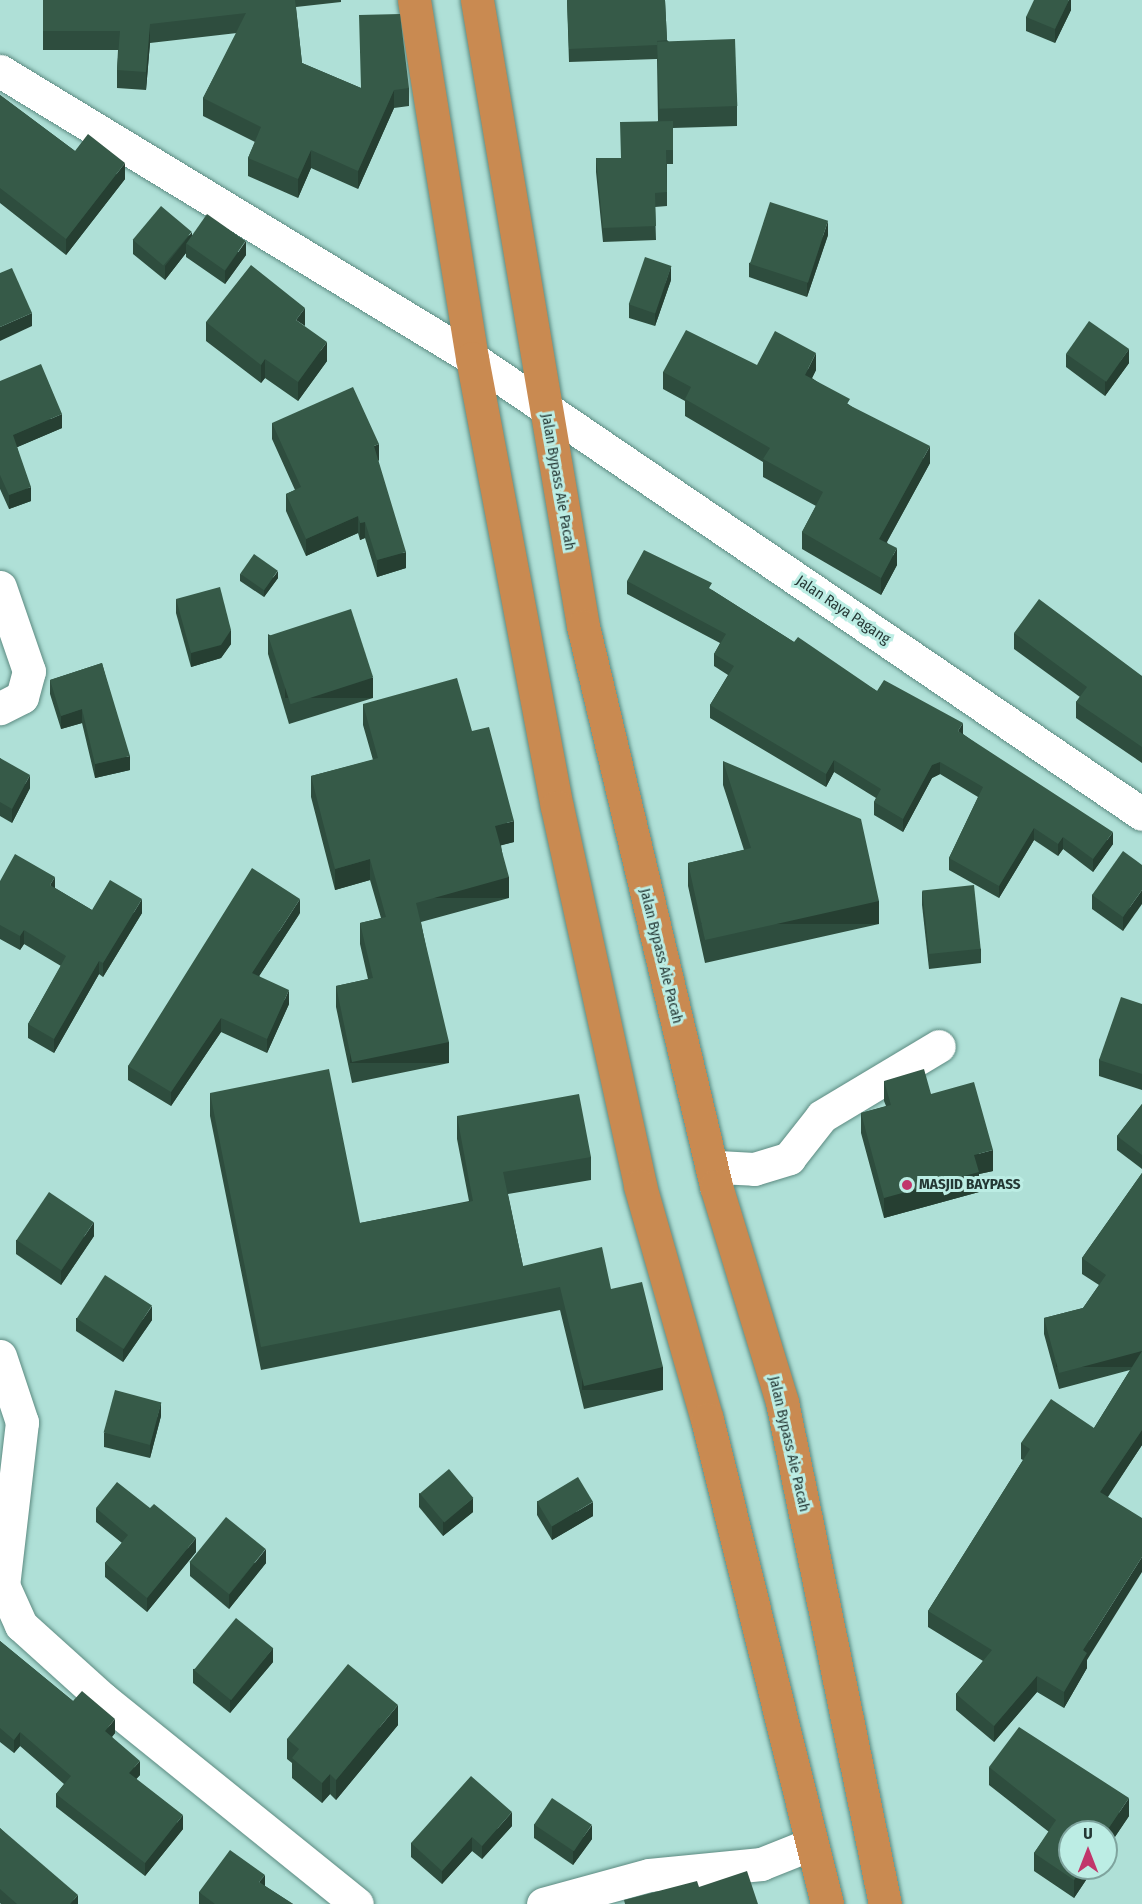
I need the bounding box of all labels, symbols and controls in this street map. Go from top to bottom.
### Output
street label: Jalan Bypass Aie Pacah [537,412,579,552]
street label: Jalan Raya Pagang [792,572,894,648]
street label: Jalan Bypass Aie Pacah [635,887,687,1025]
place label: MASJID BAYPASS [919,1176,1021,1194]
marker: MASJID BAYPASS [900,1178,914,1192]
street label: Jalan Bypass Aie Pacah [765,1374,813,1514]
north arrow [1058,1820,1118,1880]
text: U [1083,1824,1093,1843]

